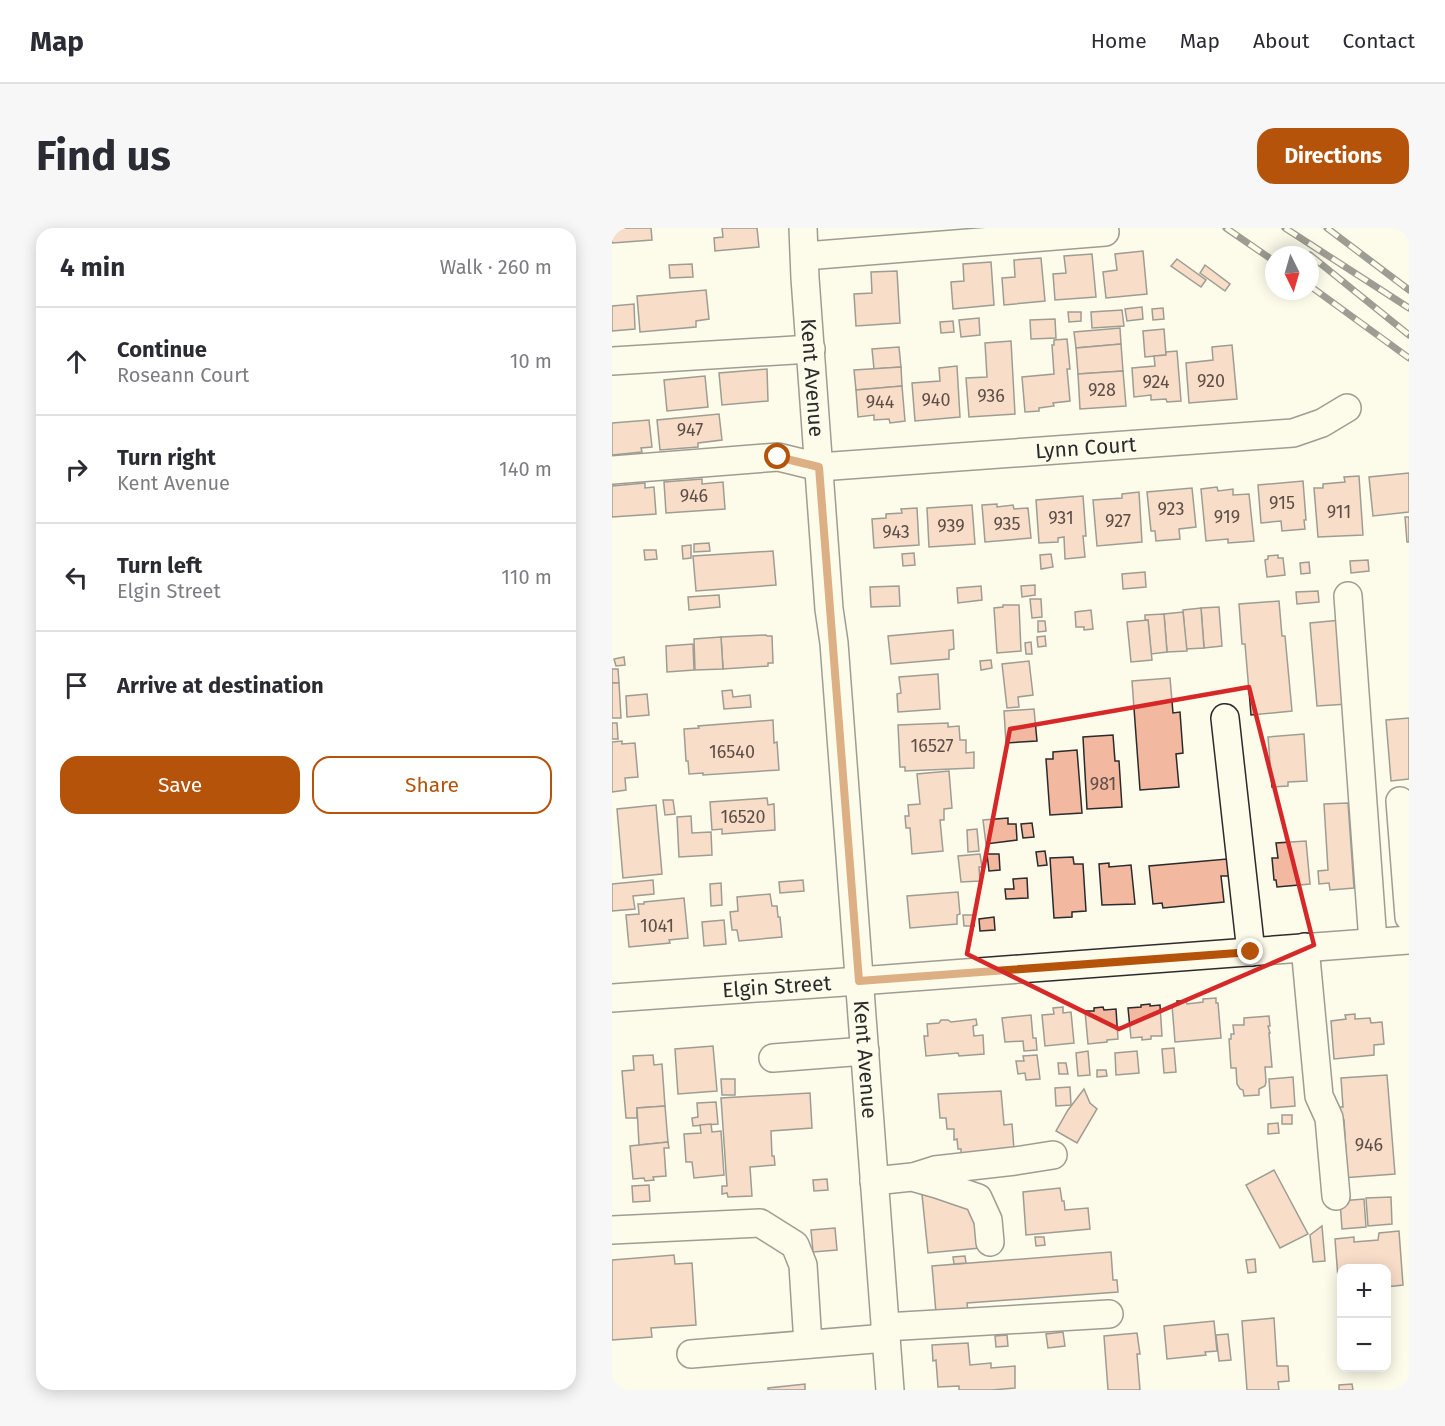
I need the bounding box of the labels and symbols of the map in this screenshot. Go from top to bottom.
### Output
north arrow [1265,246,1319,300]
street label: Kent Avenue [795,318,829,438]
house number: 920 [1197,370,1225,392]
house number: 924 [1142,371,1170,393]
house number: 928 [1088,379,1116,401]
house number: 936 [977,385,1005,407]
house number: 940 [922,389,950,411]
house number: 944 [866,391,895,413]
house number: 947 [677,419,703,441]
street label: Lynn Court [1034,431,1137,464]
route start [764,443,790,469]
house number: 946 [680,485,708,507]
house number: 915 [1269,492,1295,514]
house number: 923 [1158,498,1184,520]
house number: 911 [1327,501,1351,523]
house number: 919 [1214,506,1240,528]
house number: 931 [1048,507,1074,529]
house number: 927 [1105,510,1131,532]
house number: 935 [993,513,1021,535]
house number: 939 [937,515,965,537]
house number: 943 [882,521,910,543]
house number: 16527 [911,735,953,757]
house number: 16540 [709,741,755,763]
house number: 981 [1090,773,1116,795]
house number: 16520 [720,806,766,828]
house number: 1041 [640,915,674,937]
route end [1237,938,1263,964]
street label: Elgin Street [721,970,832,1003]
street label: Kent Avenue [848,999,883,1120]
house number: 946 [1355,1134,1383,1156]

